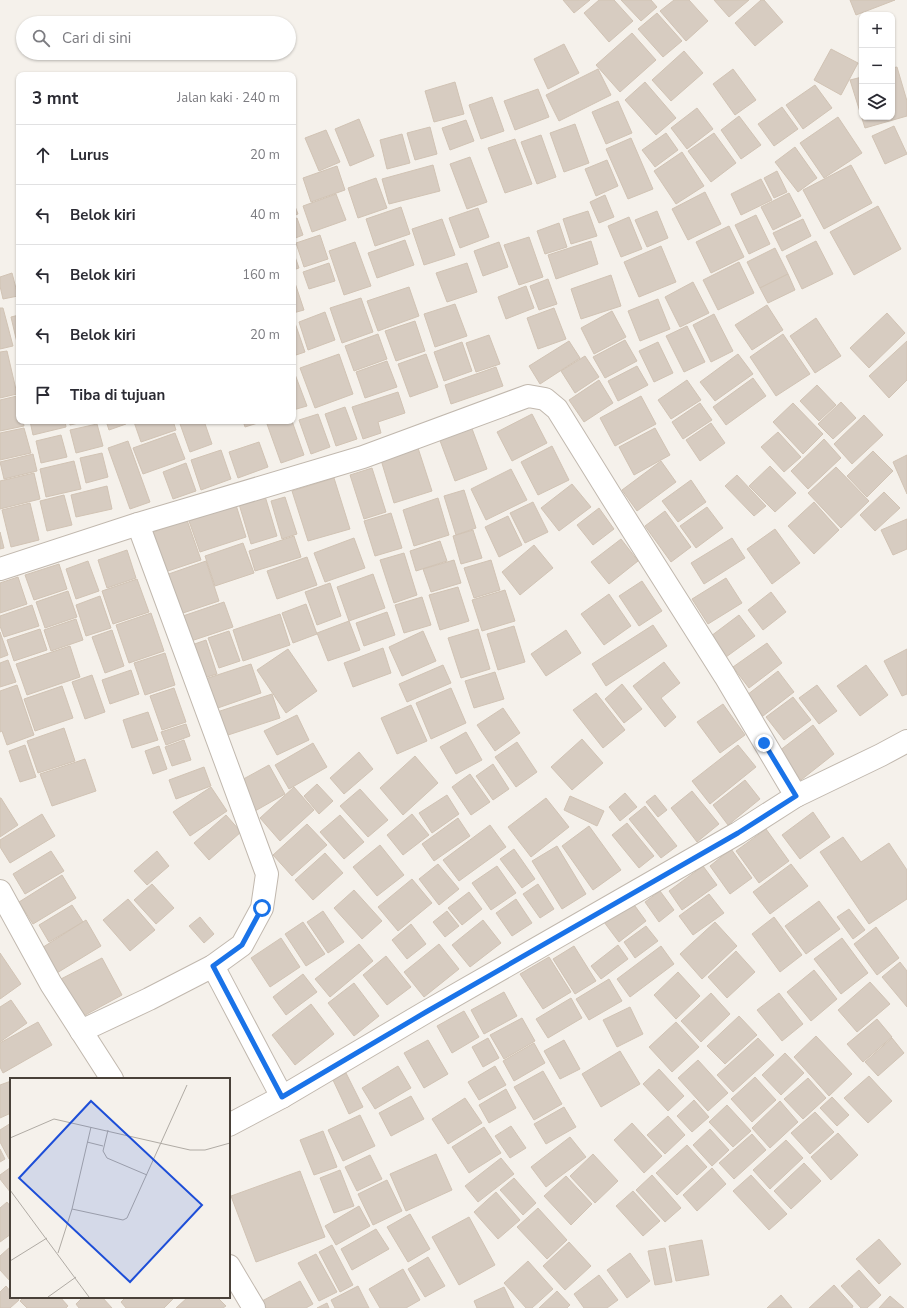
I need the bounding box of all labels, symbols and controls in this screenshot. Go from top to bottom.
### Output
map controls [859,12,895,120]
button: + [859,12,895,48]
search box [16,16,296,60]
icon: search [30,27,52,49]
text: Cari di sini [62,28,131,48]
button: − [859,48,895,84]
button: layers [859,84,895,120]
text: 3 mnt [32,87,78,110]
text: Jalan kaki · 240 m [177,89,280,107]
icon: ahead [32,144,54,166]
text: Lurus [70,145,109,165]
text: 20 m [250,146,280,164]
icon: left [32,204,54,226]
text: Belok kiri [70,205,135,225]
text: 40 m [250,206,280,224]
icon: left [32,264,54,286]
text: Belok kiri [70,265,135,285]
text: 160 m [242,266,280,284]
icon: left [32,324,54,346]
text: Belok kiri [70,325,135,345]
text: 20 m [250,326,280,344]
icon: arrive [32,384,54,406]
text: Tiba di tujuan [70,385,165,405]
route end [755,734,773,752]
route start [253,899,271,917]
inset map [10,1078,230,1298]

